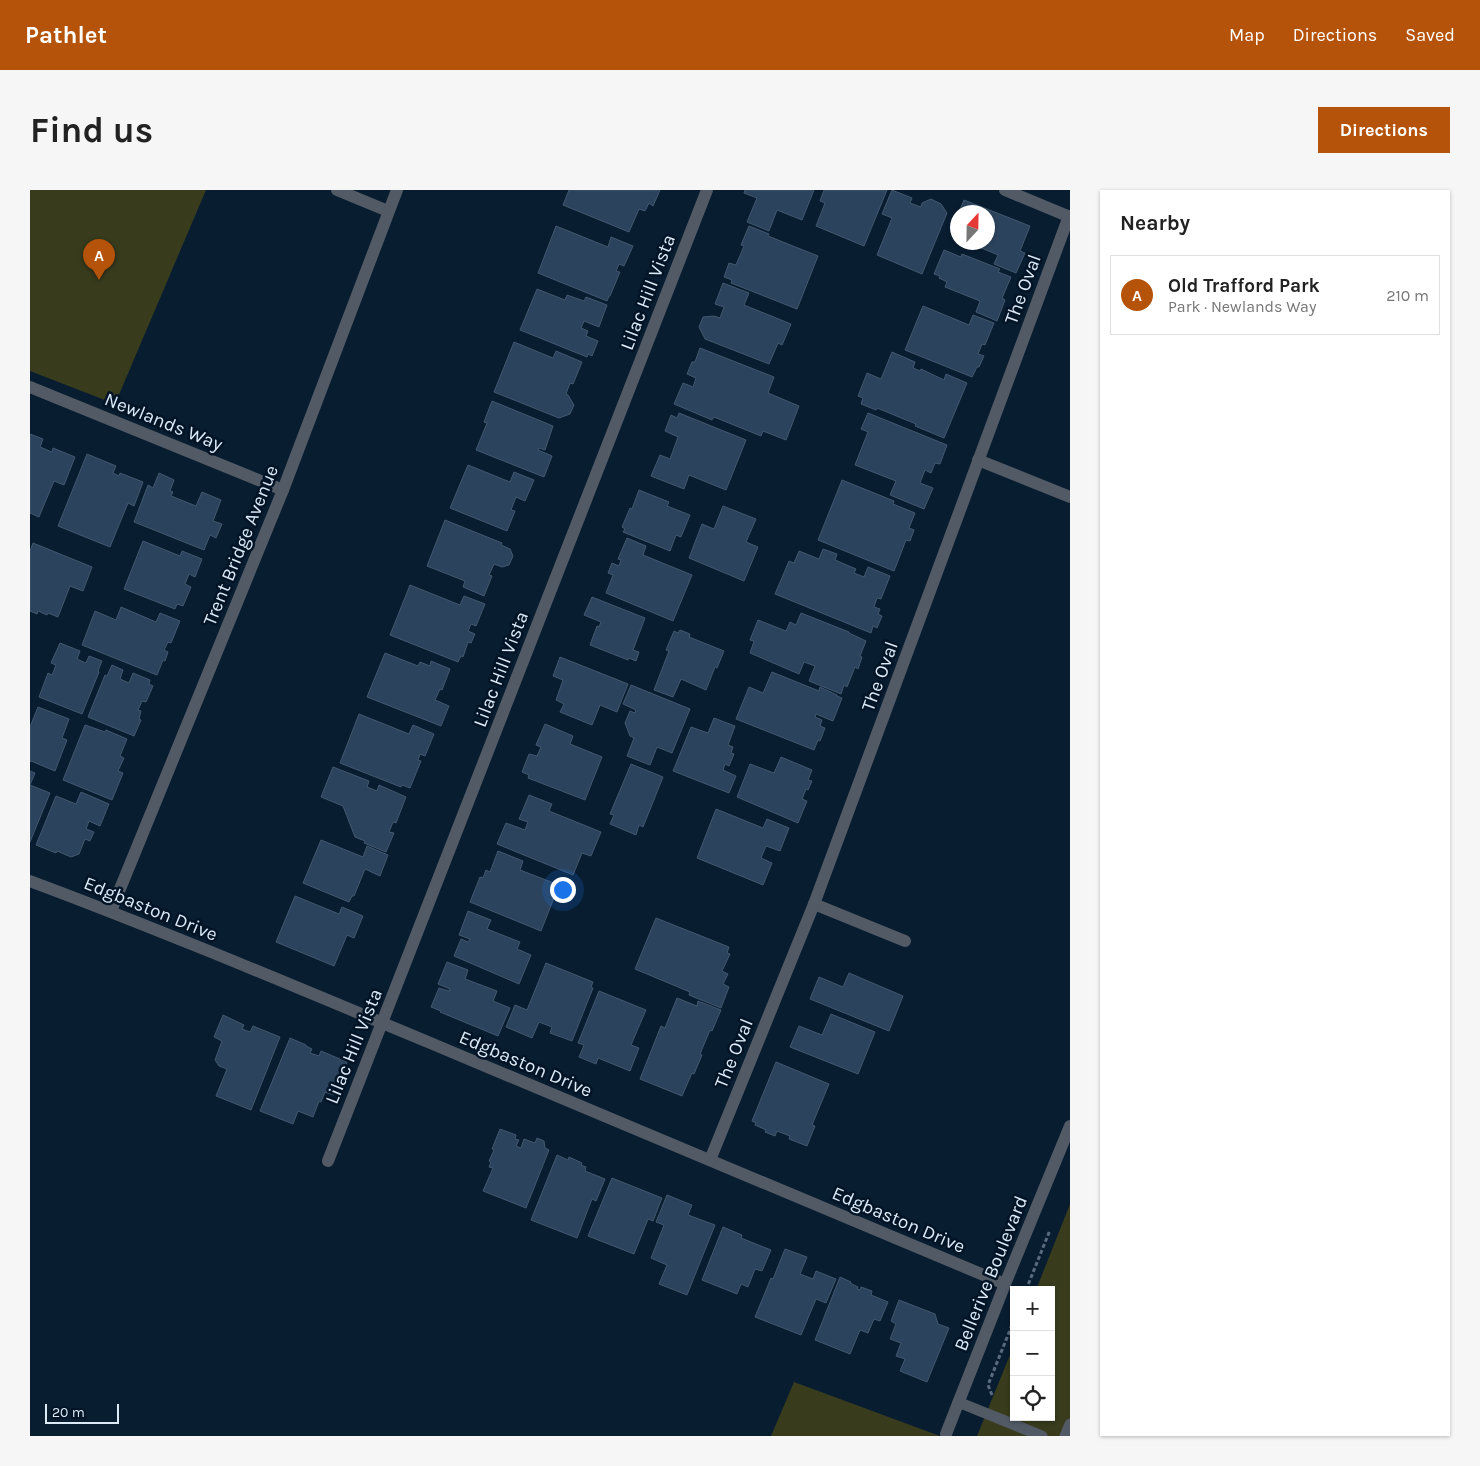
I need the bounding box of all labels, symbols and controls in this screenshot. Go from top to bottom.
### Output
text: Pathlet [25,21,107,49]
text: Map [1229,24,1265,46]
text: Directions [1293,24,1377,46]
text: Saved [1405,24,1455,46]
button: Directions [1318,107,1450,153]
text: Find us [30,110,153,151]
north arrow [950,205,995,250]
text: Nearby [1120,211,1190,235]
street label: Lilac Hill Vista [616,231,680,353]
pin: A [83,239,115,280]
street label: The Oval [1000,251,1046,327]
text: Old Trafford Park [1168,275,1320,297]
text: A [1132,286,1142,305]
text: 210 m [1386,286,1429,305]
text: Park · Newlands Way [1168,297,1316,316]
street label: Newlands Way [101,388,226,456]
street label: Trent Bridge Avenue [199,462,283,629]
street label: Lilac Hill Vista [469,608,533,730]
street label: The Oval [857,638,903,714]
street label: Edgbaston Drive [81,872,221,946]
your location [550,877,576,903]
street label: Lilac Hill Vista [321,986,387,1107]
street label: The Oval [710,1015,758,1091]
street label: Edgbaston Drive [456,1026,595,1102]
street label: Edgbaston Drive [829,1182,968,1258]
street label: Bellerive Boulevard [950,1193,1032,1354]
map controls [1010,1286,1055,1421]
button: + [1010,1286,1055,1331]
button: − [1010,1331,1055,1376]
button: locate [1010,1376,1055,1421]
scale bar [45,1401,119,1424]
text: 20 m [52,1404,85,1421]

